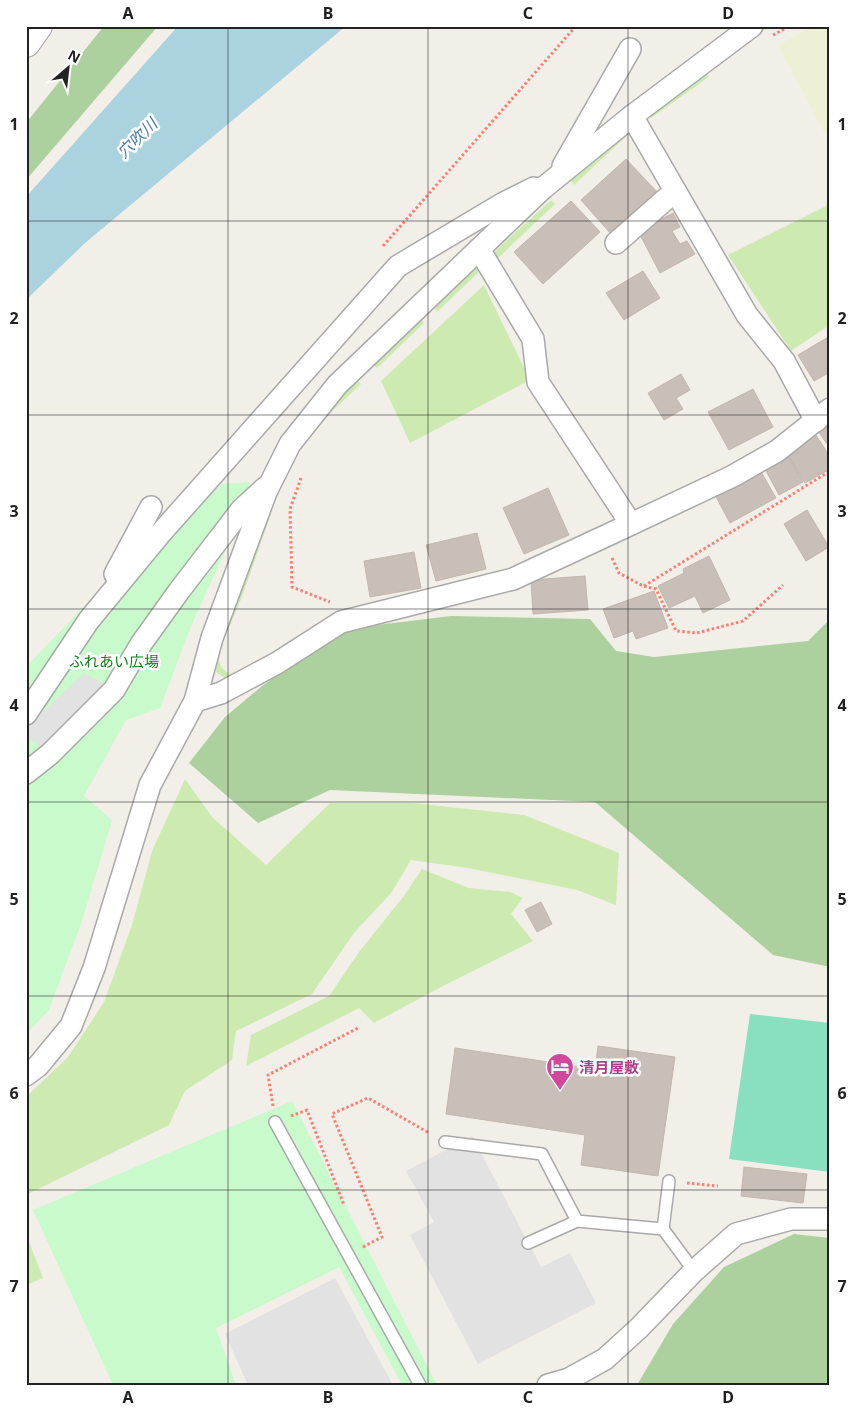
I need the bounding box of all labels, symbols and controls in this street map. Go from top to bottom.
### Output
text: A [122,2,134,24]
text: B [323,2,333,24]
text: C [523,2,533,24]
text: D [722,2,734,24]
north arrow [42,42,92,92]
text: N [65,45,84,67]
water label: 穴吹川 [112,112,163,163]
text: 1 [9,113,19,135]
text: 1 [837,113,847,135]
text: 2 [9,307,19,329]
text: 2 [837,307,847,329]
text: 3 [9,500,19,522]
text: 3 [837,500,847,522]
park label: ふれあい広場 [69,651,159,671]
text: 4 [9,694,19,716]
text: 4 [837,694,847,716]
text: 5 [9,888,19,910]
text: 5 [837,888,847,910]
hotel icon: 清月屋敷 [545,1052,575,1091]
place label: 清月屋敷 [579,1057,639,1077]
text: 6 [9,1082,19,1104]
text: 6 [837,1082,847,1104]
text: 7 [9,1275,19,1297]
text: 7 [837,1275,847,1297]
text: A [122,1386,134,1408]
text: B [323,1386,333,1408]
text: C [523,1386,533,1408]
text: D [722,1386,734,1408]

